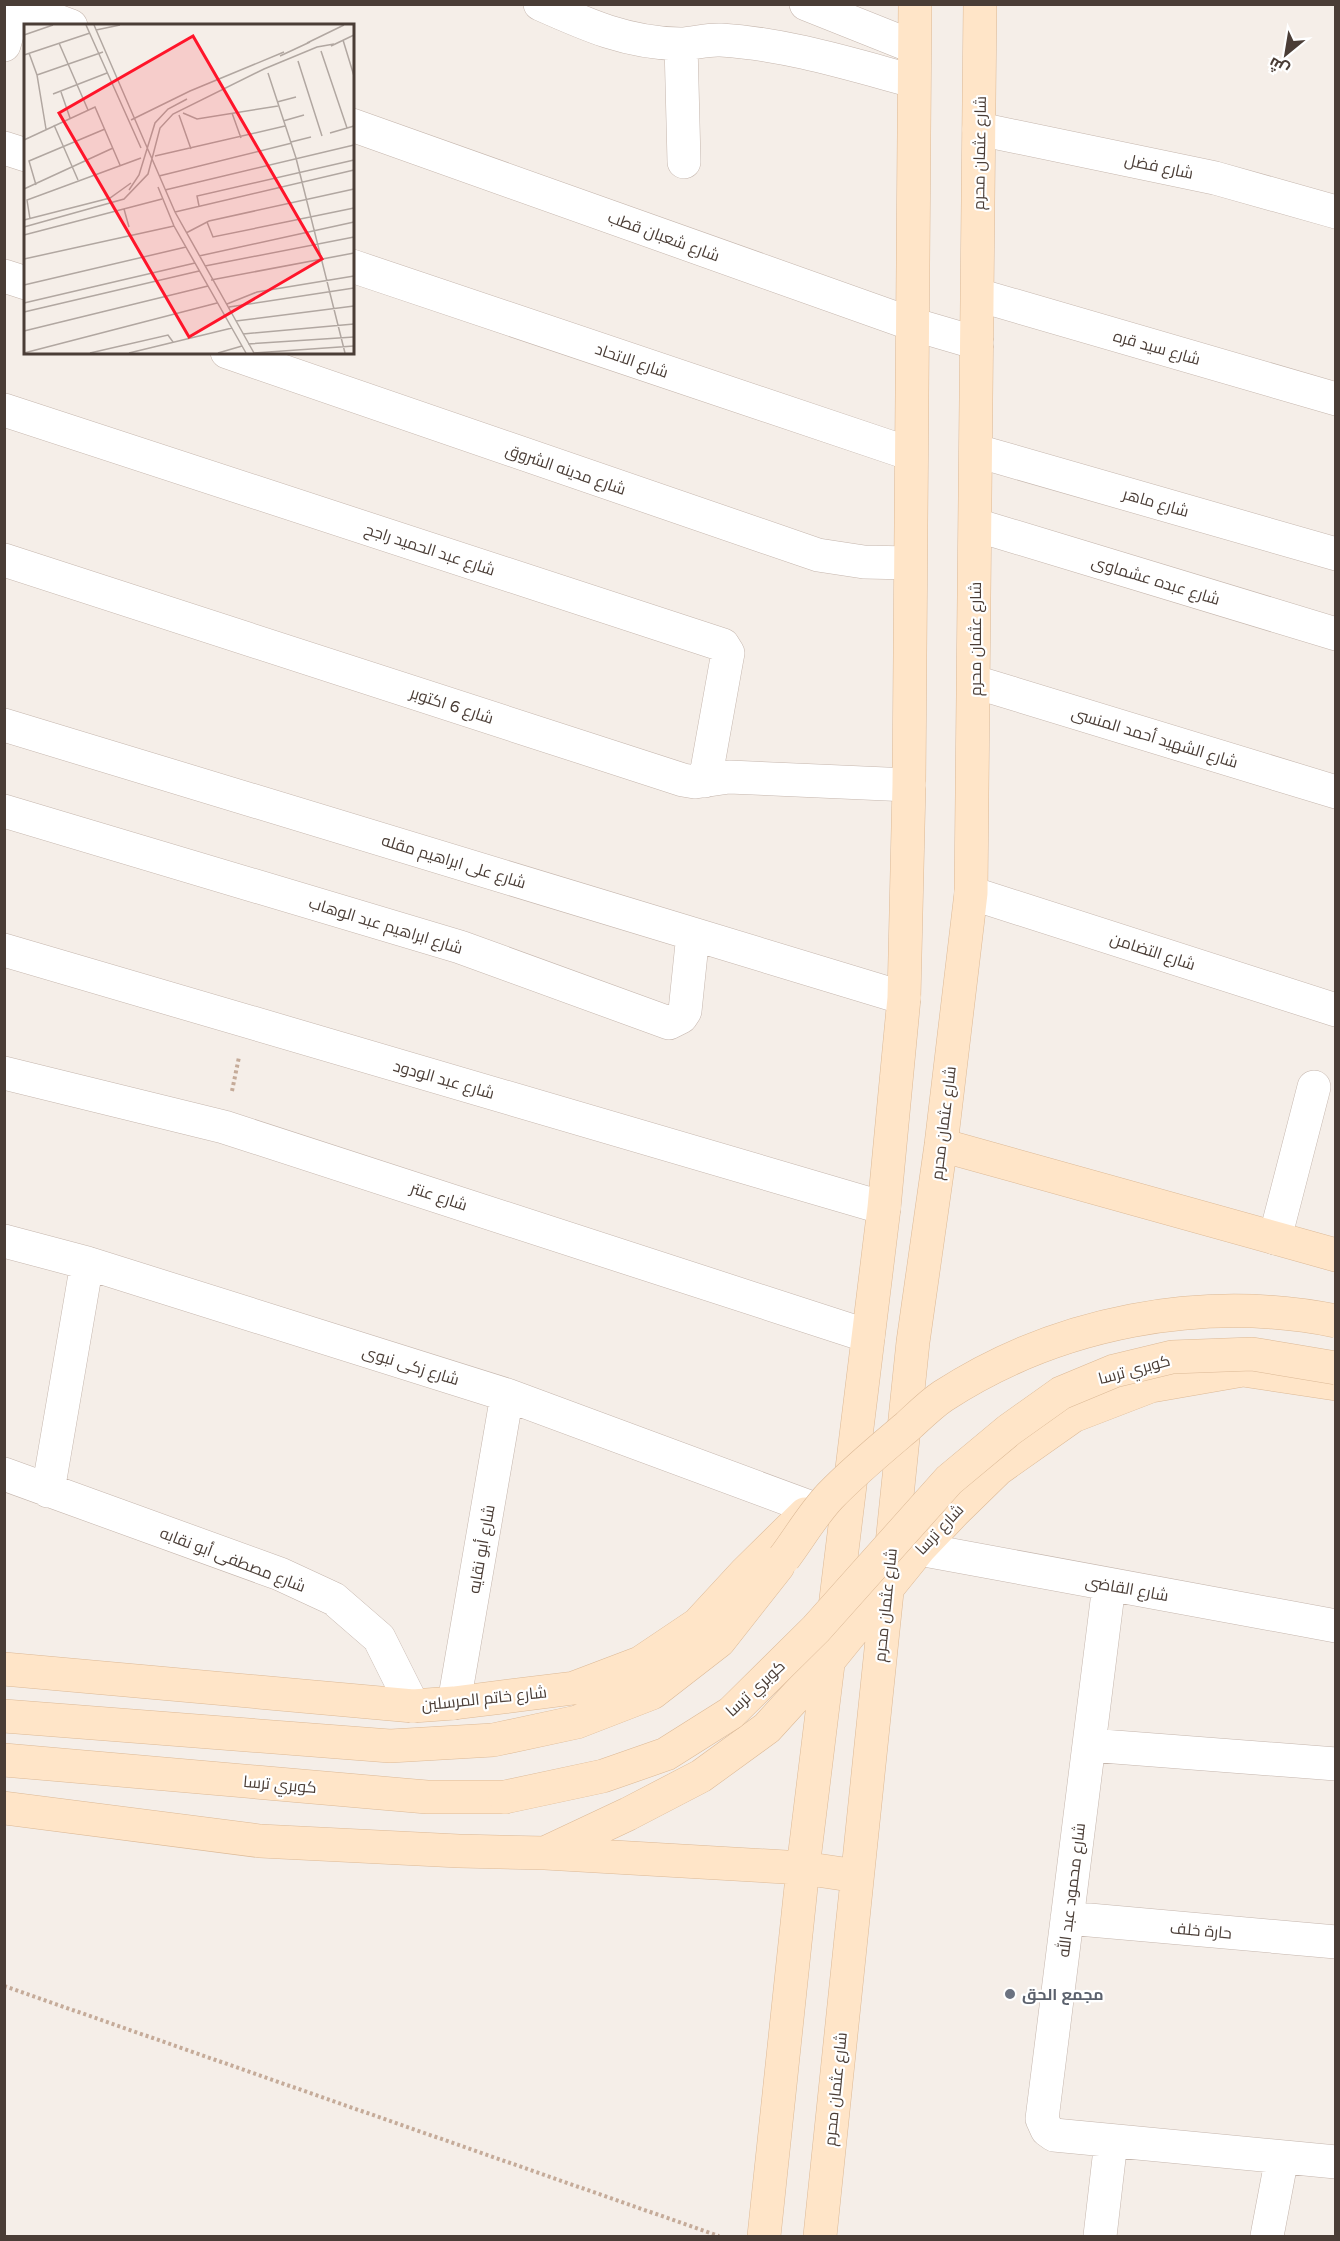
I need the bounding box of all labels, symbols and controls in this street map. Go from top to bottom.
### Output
inset map [24,24,354,354]
north arrow [1256,24,1316,84]
text: ش [1265,52,1293,80]
street label: شارع عثمان محرم [969,96,992,210]
street label: شارع فضل [1122,150,1195,185]
street label: شارع شعبان قطب [605,207,722,267]
street label: شارع سيد قره [1111,326,1203,371]
street label: شارع الاتحاد [592,339,671,384]
street label: شارع مدينه الشروق [503,440,628,501]
street label: شارع ماهر [1119,484,1191,523]
street label: شارع عبد الحميد راجح [362,519,497,581]
street label: شارع عبده عشماوى [1089,552,1222,611]
street label: شارع عثمان محرم [966,582,987,696]
street label: شارع 6 اكتوبر [406,683,496,730]
street label: شارع الشهيد أحمد المنسى [1069,703,1240,774]
street label: شارع على ابراهيم مقله [379,830,528,894]
street label: شارع ابراهيم عبد الوهاب [306,893,465,960]
street label: شارع التضامن [1107,929,1198,976]
street label: شارع عبد الودود [391,1056,497,1105]
street label: شارع عثمان محرم [927,1065,962,1181]
street label: شارع عنتر [406,1178,470,1217]
street label: شارع زكى نبوى [360,1342,462,1391]
street label: كوبري ترسا [1096,1351,1173,1392]
street label: شارع ترسا [911,1500,969,1560]
street label: شارع أبو نقايه [464,1503,501,1595]
street label: شارع مصطفى أبو نقابه [157,1523,308,1598]
street label: شارع عثمان محرم [870,1547,903,1663]
street label: شارع القاضى [1083,1572,1170,1607]
street label: كوبري ترسا [722,1656,792,1723]
street label: شارع خاتم المرسلين [420,1682,548,1717]
street label: كوبري ترسا [242,1772,318,1801]
street label: شارع محمود عبد الله [1053,1822,1091,1958]
street label: حارة خلف [1169,1918,1233,1944]
place label: مجمع الحق [1022,1985,1104,2005]
marker: مجمع الحق [1003,1987,1017,2001]
street label: شارع عثمان محرم [820,2031,853,2147]

